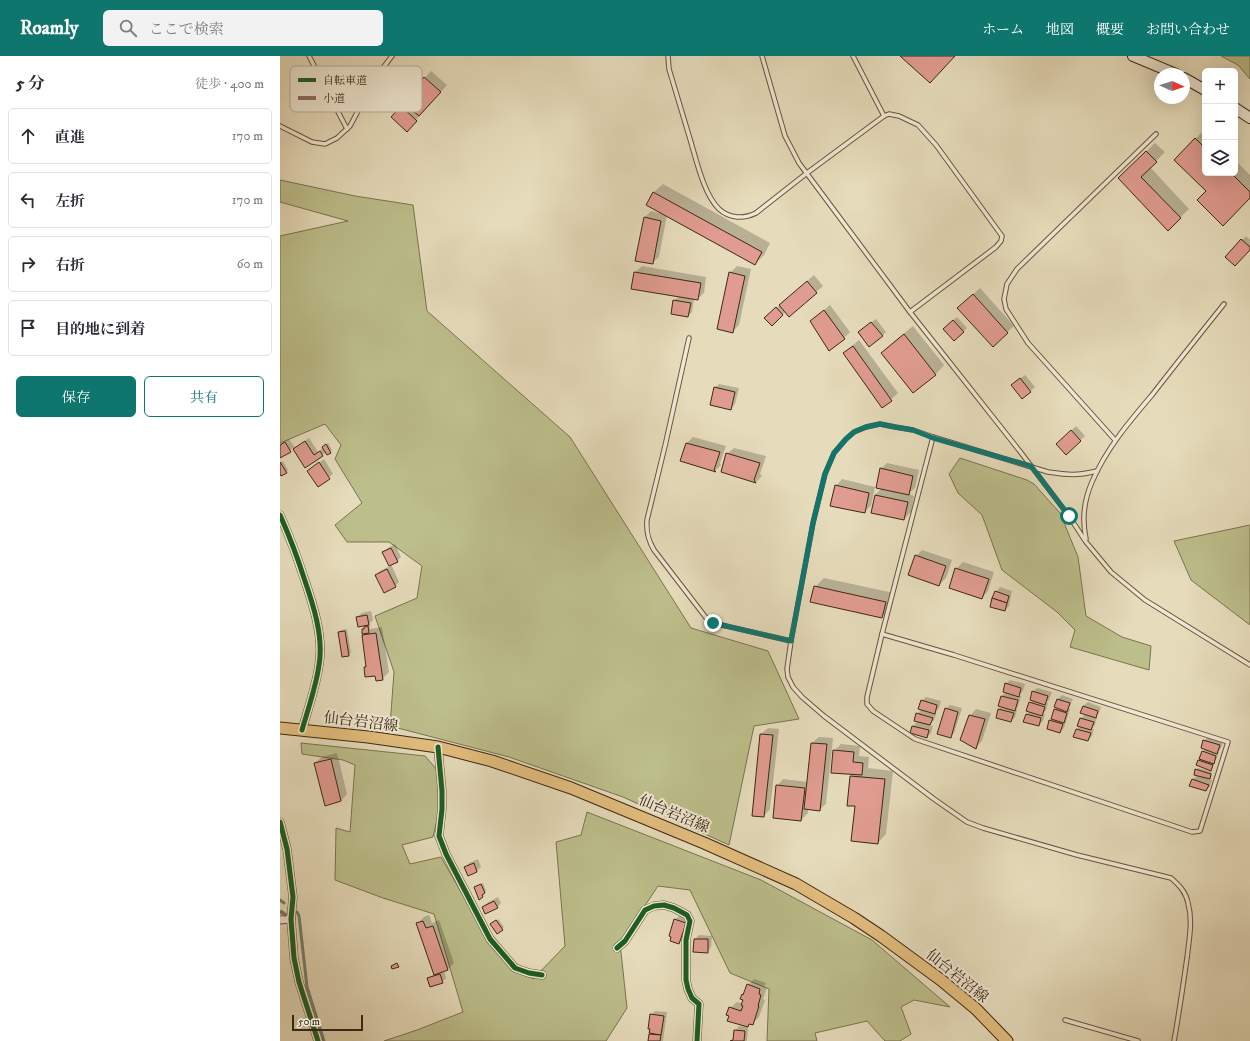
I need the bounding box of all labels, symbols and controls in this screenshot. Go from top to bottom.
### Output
search box [103,10,383,46]
text: Roamly [20,17,79,40]
icon: search [117,17,139,39]
text: ここで検索 [149,20,224,39]
text: ホーム [982,21,1024,39]
text: 地図 [1046,21,1074,39]
text: 概要 [1096,21,1124,39]
text: お問い合わせ [1146,21,1230,39]
legend [290,66,422,112]
north arrow [1154,68,1190,104]
map controls [1202,68,1238,176]
button: + [1202,68,1238,104]
text: 5 分 [16,73,45,95]
text: 自転車道 [323,74,367,88]
text: 徒歩 · 400 m [195,76,264,92]
text: 小道 [323,92,345,106]
button: − [1202,104,1238,140]
icon: ahead [17,125,39,147]
text: 直進 [55,128,85,147]
text: 170 m [232,128,263,144]
button: layers [1202,140,1238,176]
icon: left [17,189,39,211]
text: 左折 [55,192,85,211]
text: 170 m [232,192,263,208]
icon: right [17,253,39,275]
text: 右折 [55,256,85,275]
text: 60 m [237,256,263,272]
icon: arrive [17,317,39,339]
text: 目的地に到着 [55,320,145,339]
button: 保存 [16,376,136,417]
button: 共有 [144,376,264,417]
route start [1060,507,1078,525]
route end [704,614,722,632]
street label: 仙台岩沼線 [323,708,399,736]
street label: 仙台岩沼線 [636,791,712,837]
street label: 仙台岩沼線 [922,945,992,1007]
scale bar [292,1013,363,1032]
text: 50 m [298,1015,320,1029]

